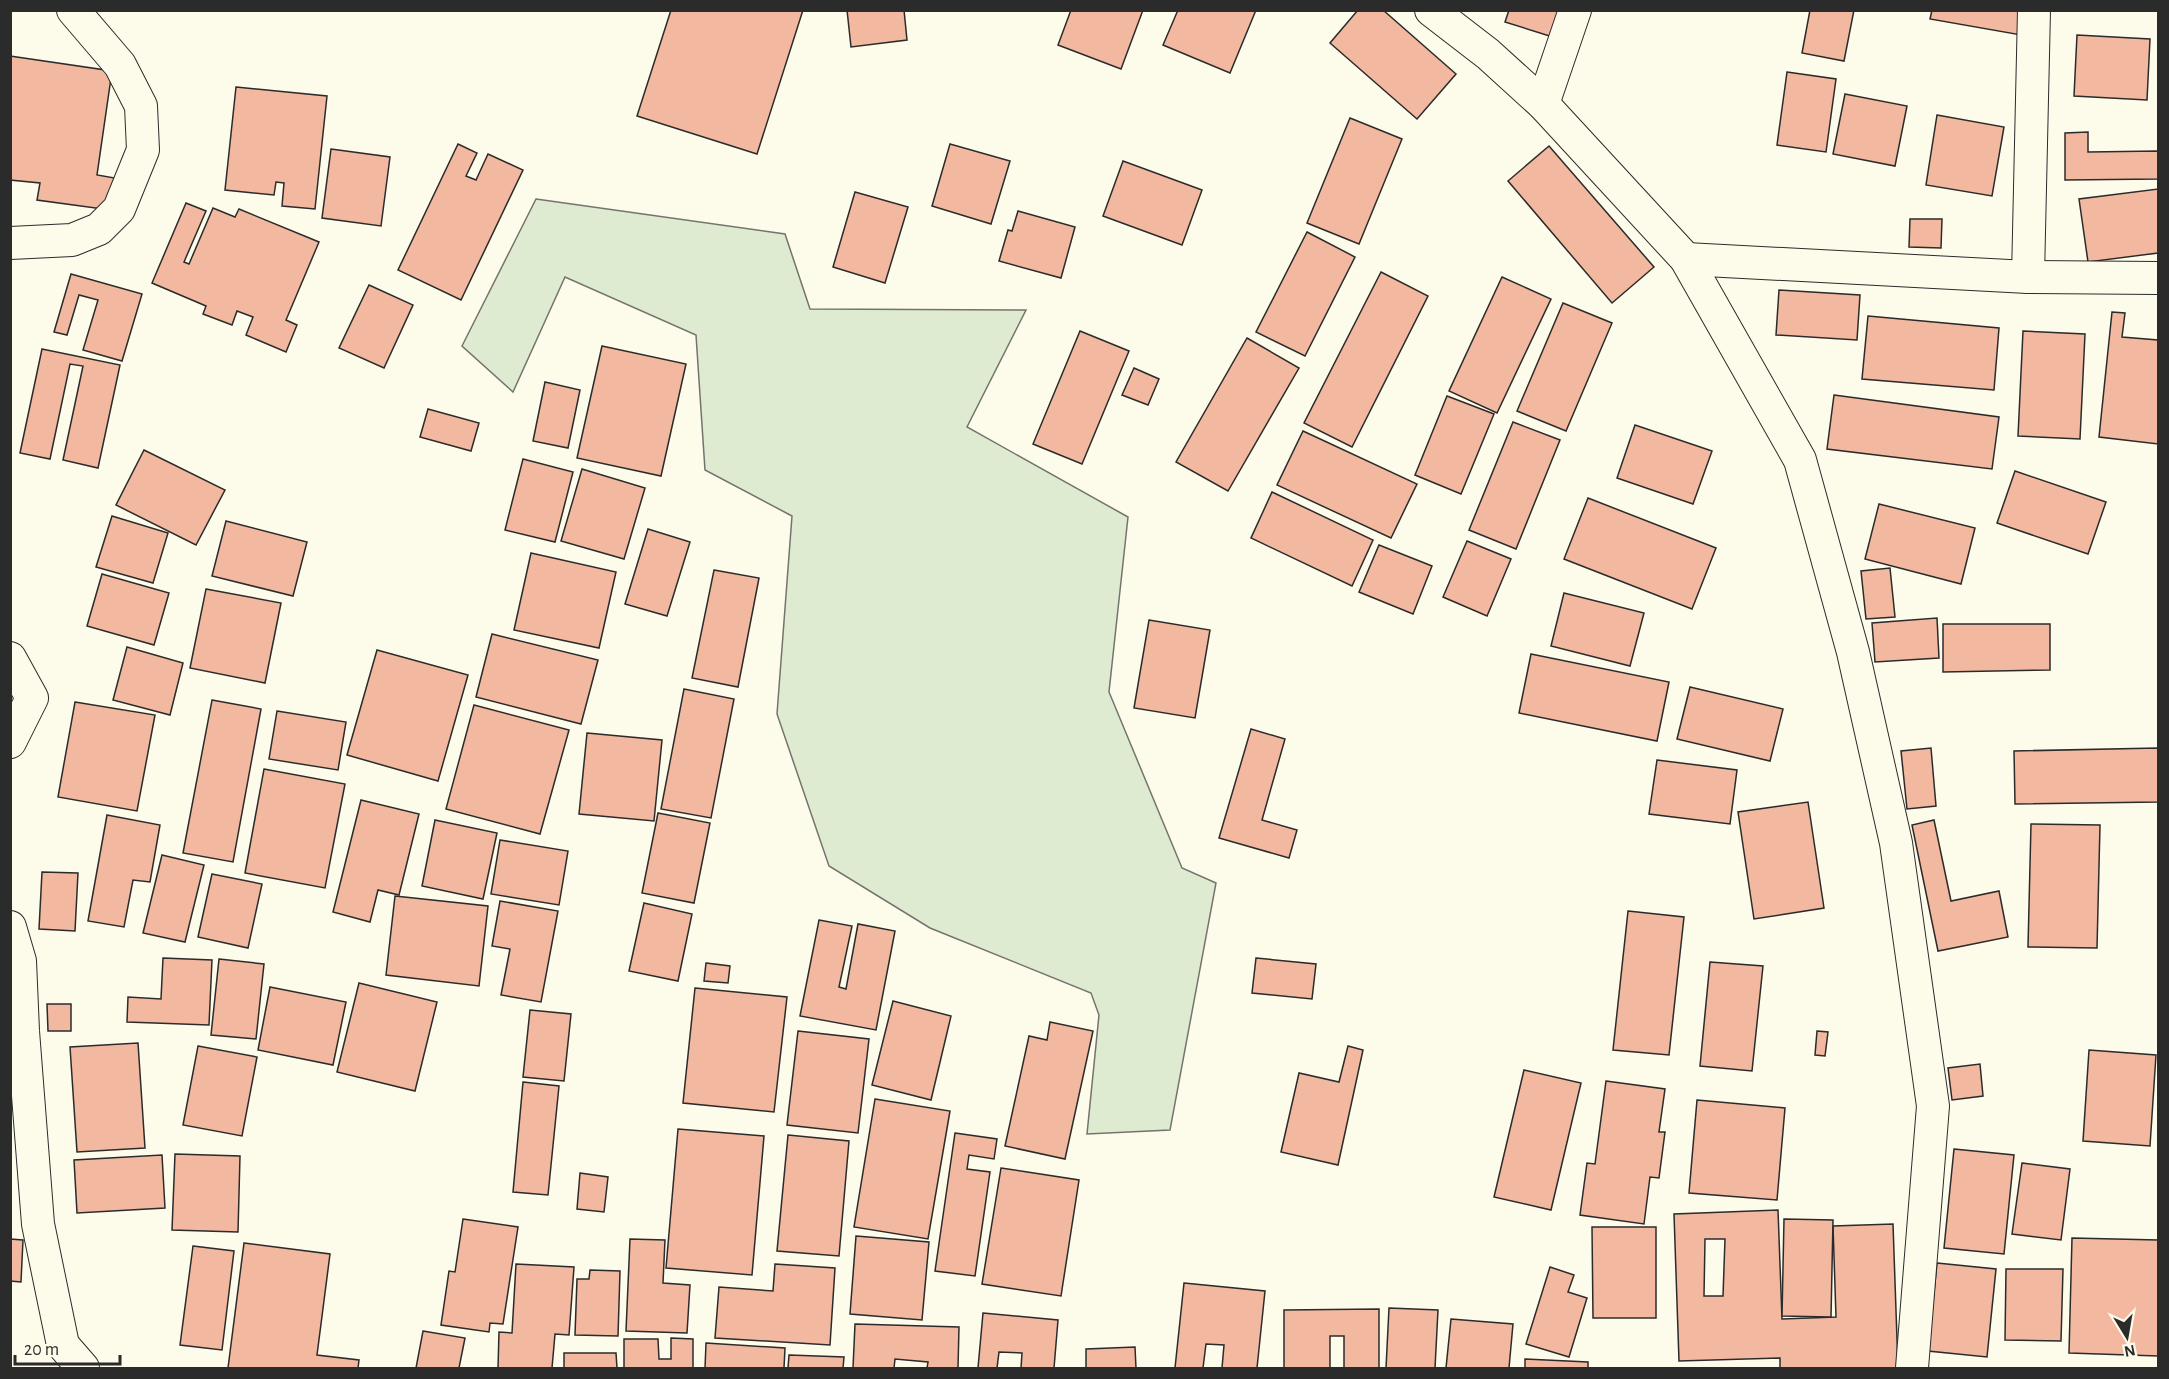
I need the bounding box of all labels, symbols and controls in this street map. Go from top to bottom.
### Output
north arrow [2097,1307,2157,1367]
scale bar [15,1328,120,1366]
text: 20 m [24,1341,59,1359]
text: N [2123,1342,2137,1360]

